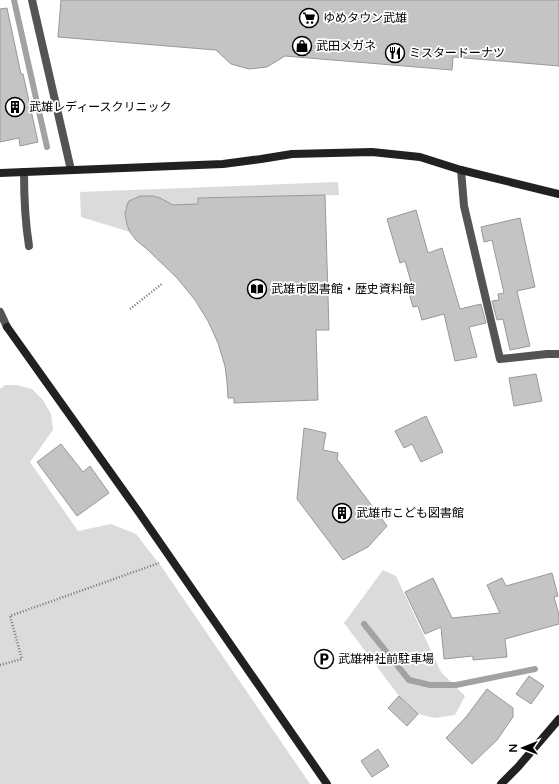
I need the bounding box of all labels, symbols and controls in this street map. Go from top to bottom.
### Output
supermarket icon: ゆめタウン武雄 [298,7,320,29]
place label: ゆめタウン武雄 [323,11,407,25]
shop icon: 武田メガネ [291,35,313,57]
place label: 武田メガネ [316,39,376,53]
restaurant icon: ミスタードーナツ [384,42,406,64]
place label: ミスタードーナツ [409,46,505,60]
building icon: 武雄レディースクリニック [4,96,26,118]
place label: 武雄レディースクリニック [29,100,172,114]
library icon: 武雄市図書館・歴史資料館 [246,278,268,300]
place label: 武雄市図書館・歴史資料館 [271,282,415,296]
building icon: 武雄市こども図書館 [331,502,353,524]
place label: 武雄市こども図書館 [356,506,464,520]
parking icon: 武雄神社前駐車場 [313,648,335,670]
place label: 武雄神社前駐車場 [338,652,434,666]
north arrow [503,728,543,768]
text: N [507,744,520,753]

